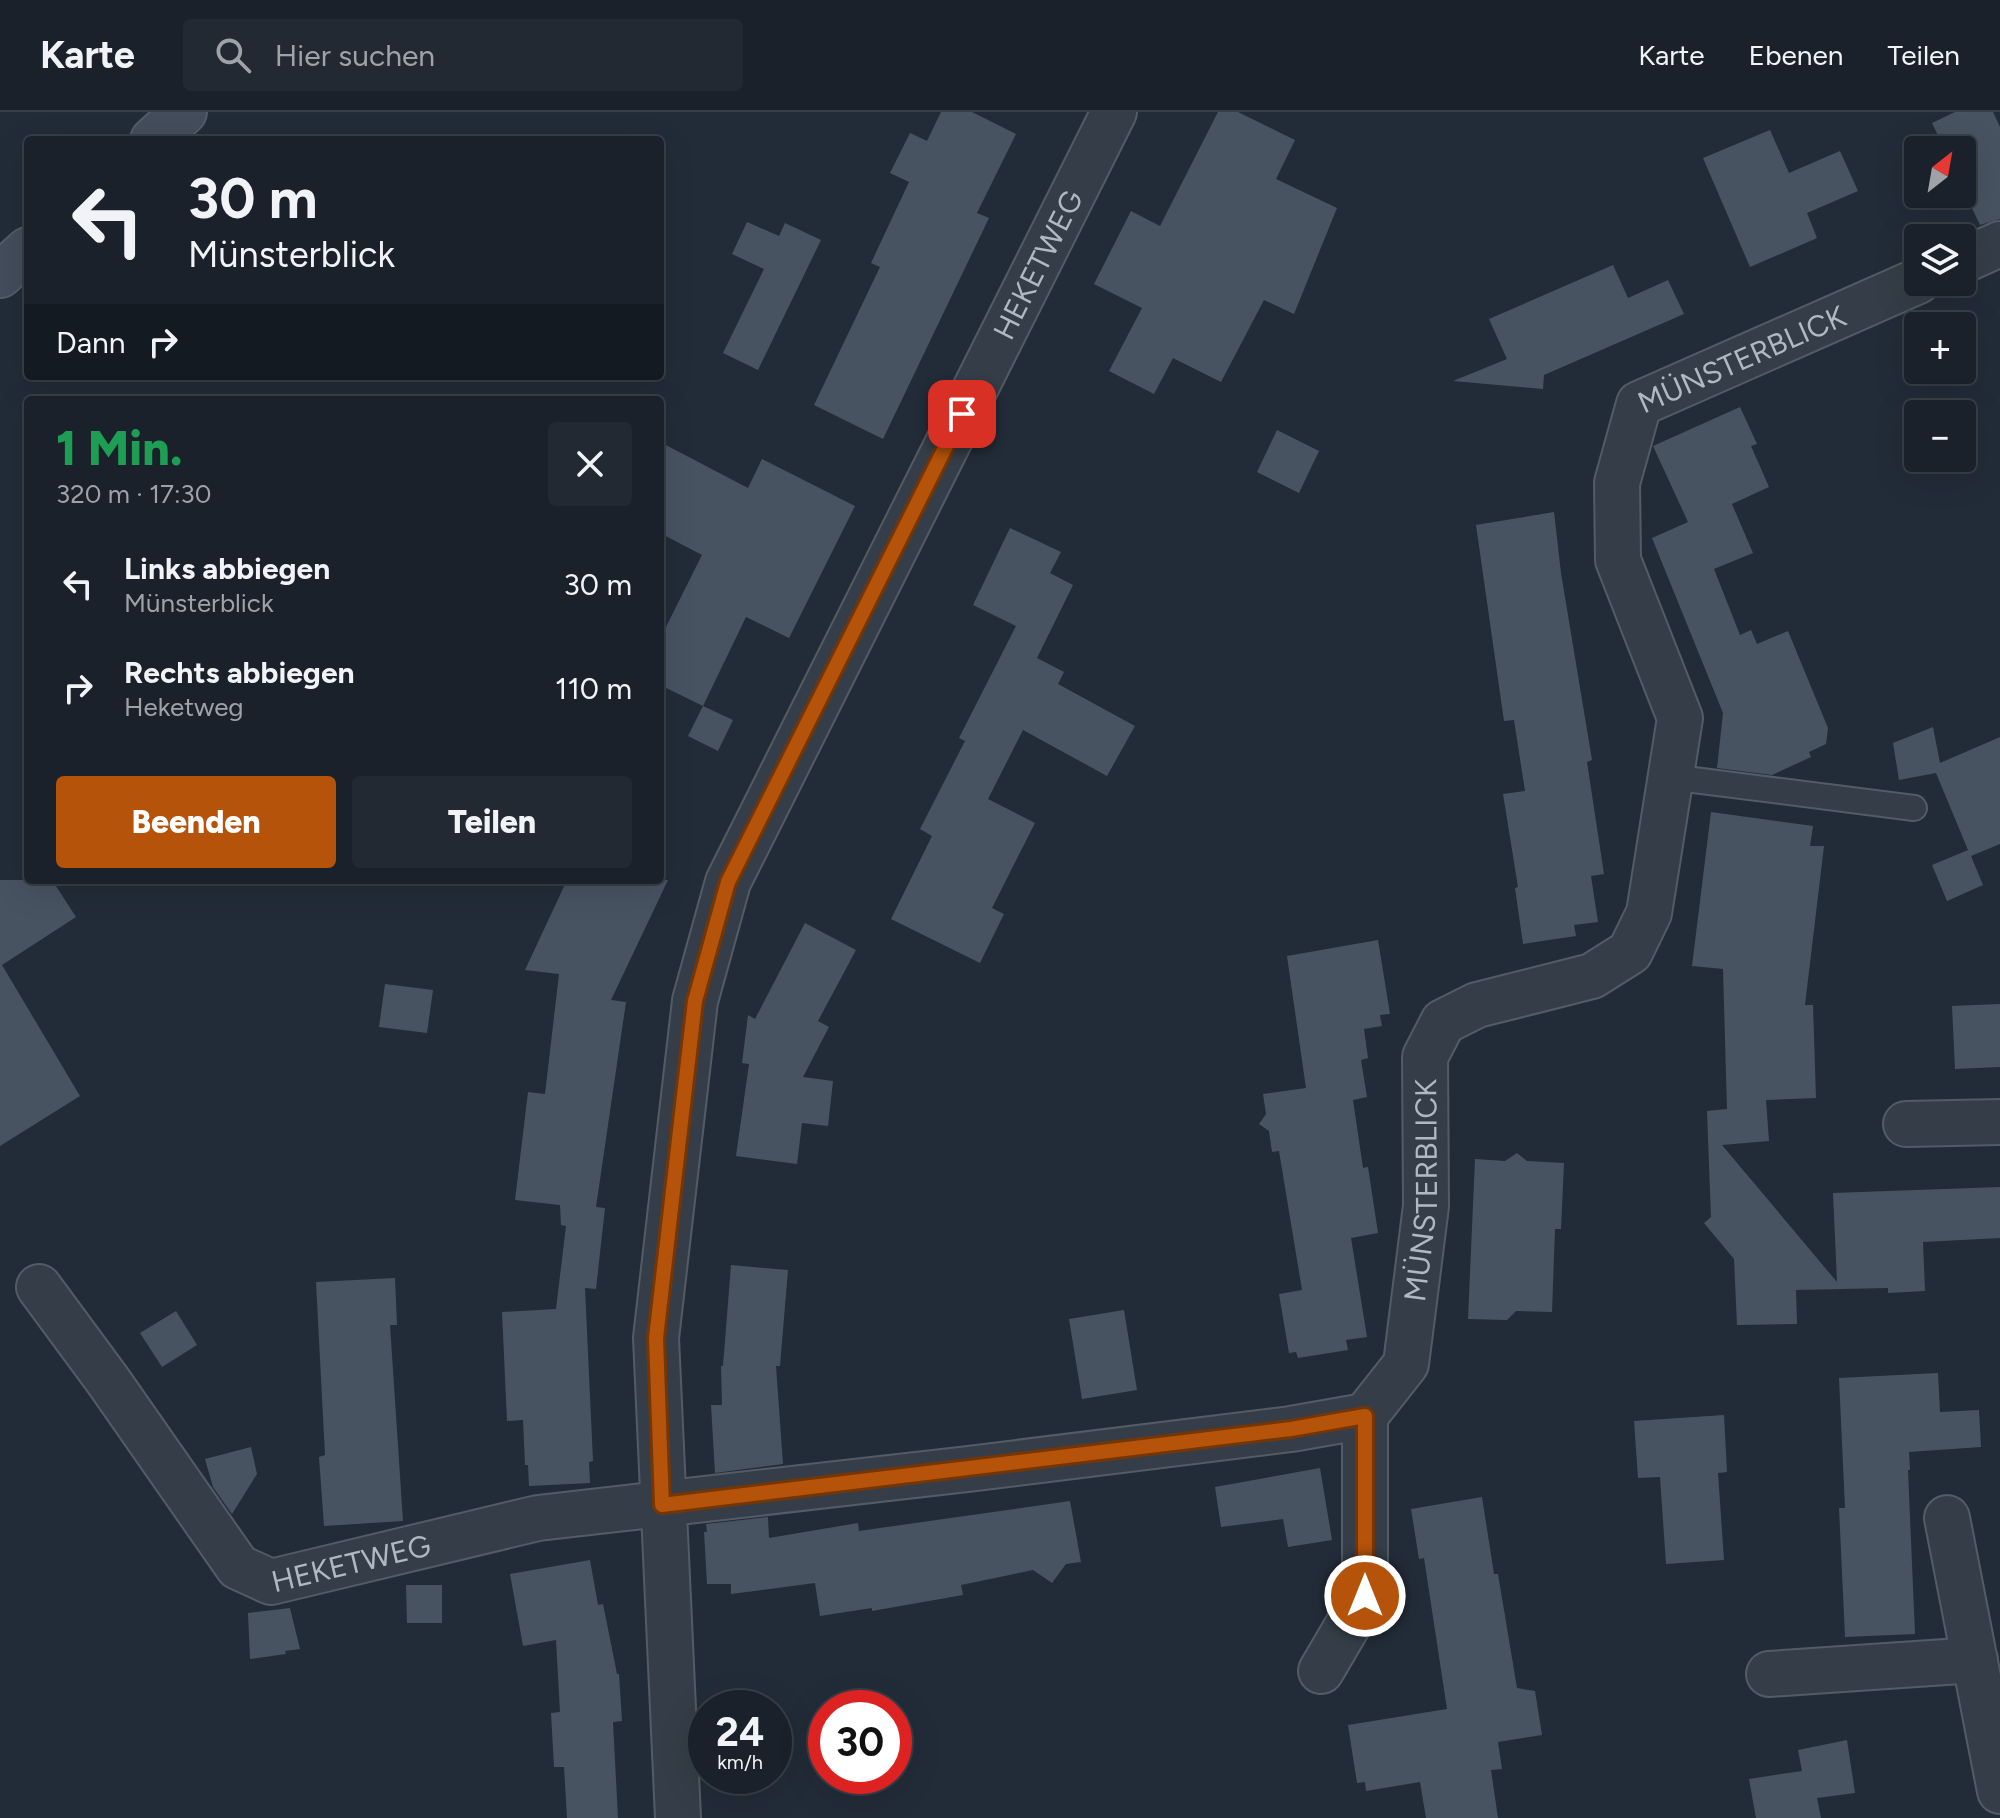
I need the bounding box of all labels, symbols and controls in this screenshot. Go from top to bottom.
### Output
search box [183,19,743,91]
text: Karte [40,32,135,78]
icon: search [211,33,255,77]
text: Hier suchen [275,37,435,74]
text: Karte [1638,38,1705,72]
text: Ebenen [1749,38,1843,72]
text: Teilen [1887,38,1960,72]
north arrow [1904,136,1976,208]
map controls [1904,136,1976,472]
text: 30 m [188,165,318,232]
icon: left [56,168,160,272]
street label: HEKETWEG [985,184,1090,345]
button: layers [1904,224,1976,296]
text: Münsterblick [188,233,395,276]
street label: MÜNSTERBLICK [1632,297,1852,421]
button: + [1904,312,1976,384]
icon: right [141,320,185,364]
text: Dann [56,324,125,361]
pin [928,380,996,448]
icon: arrive [940,392,984,436]
button: − [1904,400,1976,472]
text: 1 Min. [56,419,183,477]
button: close [548,422,632,506]
text: 320 m · 17:30 [56,478,211,510]
text: Links abbiegen [124,550,330,587]
icon: left [56,562,100,606]
text: 30 m [564,566,632,603]
text: Münsterblick [124,587,274,619]
text: Rechts abbiegen [124,654,355,691]
icon: right [56,666,100,710]
text: 110 m [555,670,632,707]
text: Heketweg [124,691,244,723]
button: Beenden [56,776,336,868]
button: Teilen [352,776,632,868]
street label: MÜNSTERBLICK [1396,1078,1445,1304]
street label: HEKETWEG [268,1526,434,1600]
position arrow [1323,1554,1407,1638]
speed limit sign: 30 [808,1690,912,1794]
text: 24 [716,1708,764,1756]
text: km/h [717,1750,763,1774]

